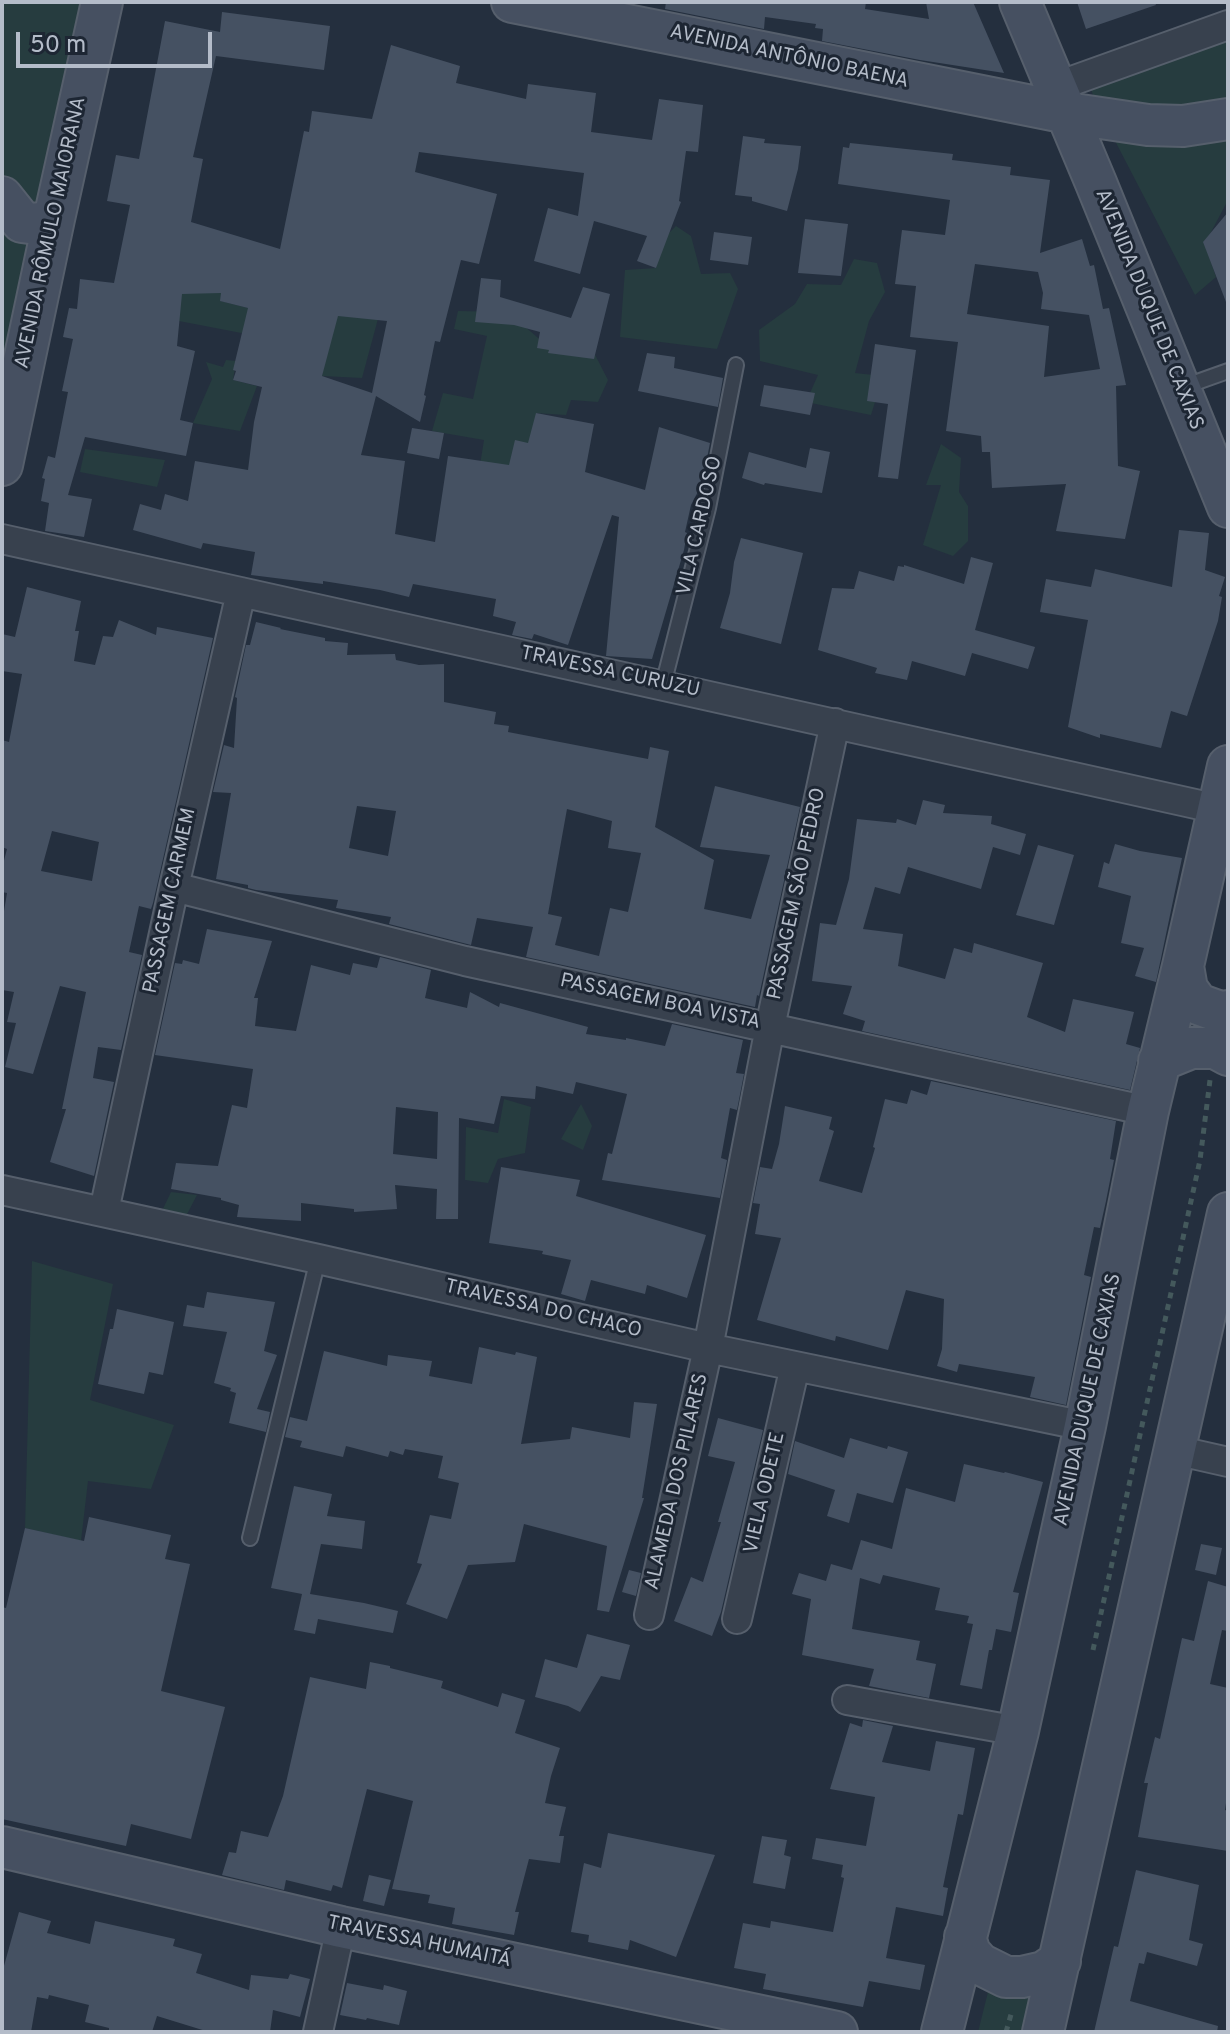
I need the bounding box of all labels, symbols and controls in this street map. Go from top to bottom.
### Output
scale bar [20,16,216,66]
street label: AVENIDA ANTÔNIO BAENA [667,21,911,95]
text: 50 m [30,31,86,61]
street label: AVENIDA RÔMULO MAIORANA [11,95,93,371]
street label: AVENIDA DUQUE DE CAXIAS [1089,186,1207,434]
street label: VILA CARDOSO [673,454,729,598]
street label: TRAVESSA CURUZU [518,642,702,704]
street label: PASSAGEM SÃO PEDRO [764,786,832,1002]
street label: PASSAGEM CARMEM [140,806,202,996]
street label: PASSAGEM BOA VISTA [558,970,762,1036]
street label: AVENIDA DUQUE DE CAXIAS [1050,1272,1128,1528]
street label: TRAVESSA DO CHACO [442,1276,644,1344]
street label: ALAMEDA DOS PILARES [641,1371,715,1593]
street label: VIELA ODETE [740,1430,792,1556]
street label: TRAVESSA HUMAITÁ [325,1912,513,1974]

